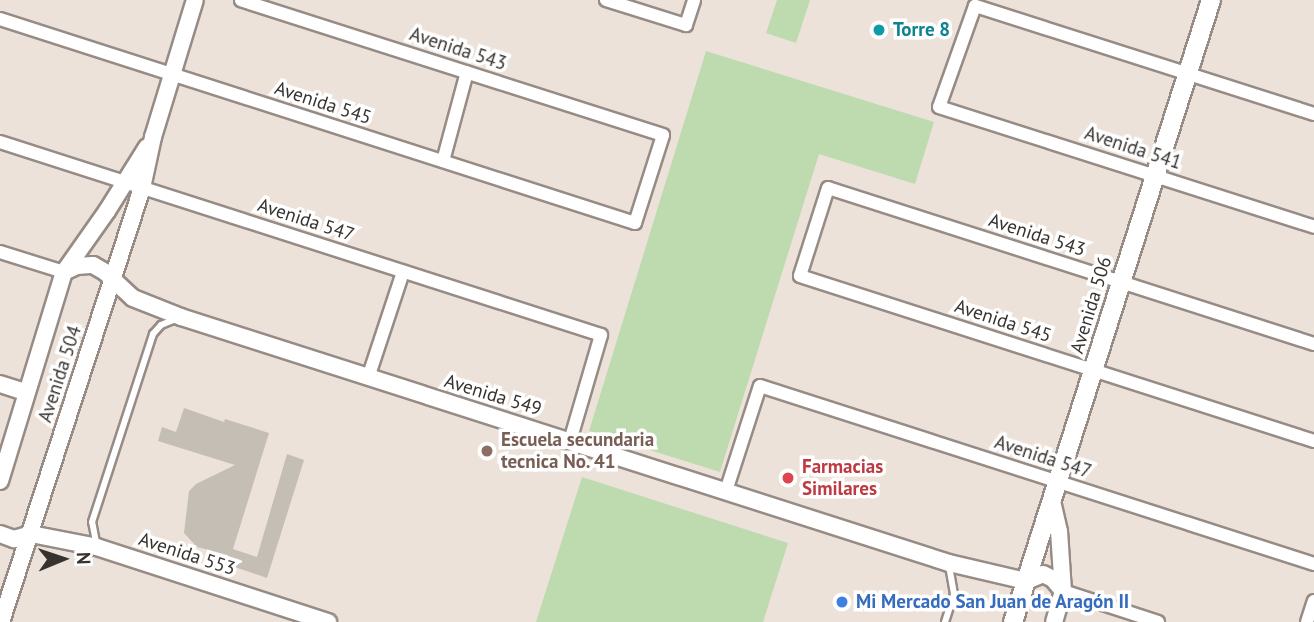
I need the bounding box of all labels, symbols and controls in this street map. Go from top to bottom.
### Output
place label: Torre 8 [893,19,950,41]
marker: Torre 8 [871,22,887,38]
street label: Avenida 543 [407,23,509,75]
street label: Avenida 545 [272,77,374,129]
street label: Avenida 541 [1082,122,1184,174]
street label: Avenida 547 [255,194,357,246]
street label: Avenida 543 [986,209,1088,261]
street label: Avenida 506 [1065,254,1117,356]
street label: Avenida 545 [952,295,1054,347]
street label: Avenida 504 [34,323,86,425]
street label: Avenida 549 [442,369,544,421]
place label: Escuela secundaria tecnica No. 41 [501,429,654,473]
street label: Avenida 547 [992,431,1094,483]
marker: Escuela secundaria tecnica No. 41 [479,443,495,459]
place label: Farmacias Similares [802,456,883,500]
marker: Farmacias Similares [780,470,796,486]
north arrow [28,524,98,594]
street label: Avenida 553 [136,528,238,580]
text: N [72,552,96,565]
place label: Mi Mercado San Juan de Aragón II [856,591,1130,613]
marker: Mi Mercado San Juan de Aragón II [834,594,850,610]

